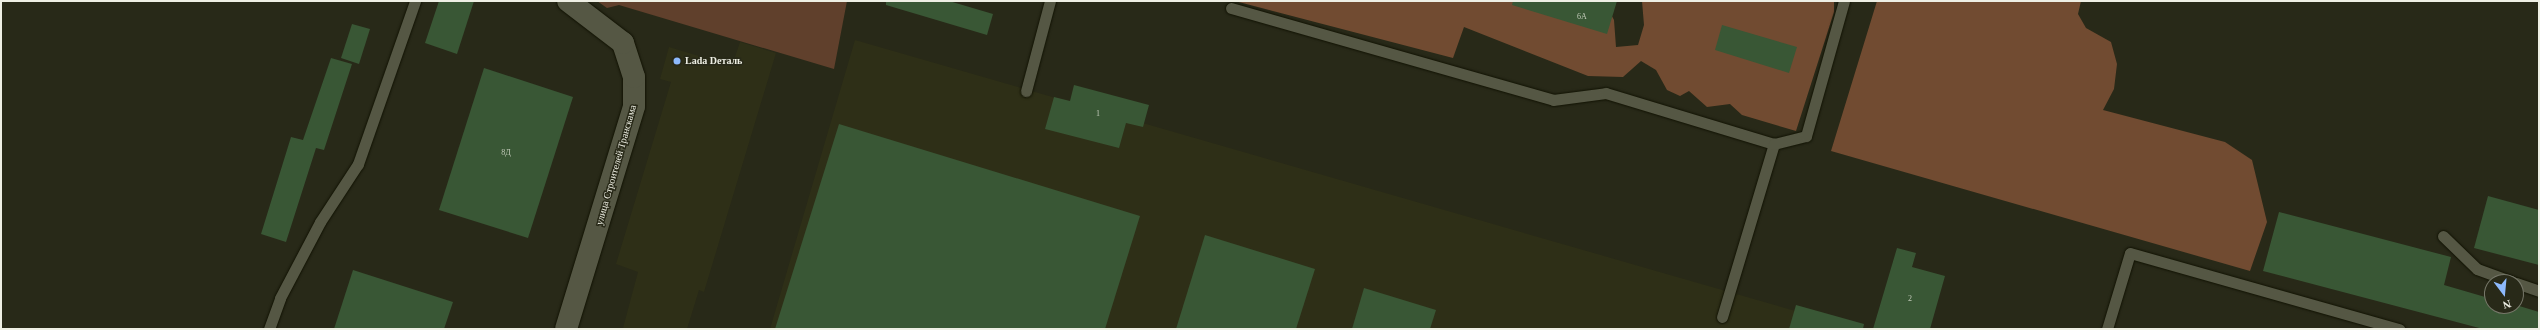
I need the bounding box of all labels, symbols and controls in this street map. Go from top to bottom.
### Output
house number: 6А [1577,12,1587,22]
place label: Lada Dеталь [685,55,742,67]
marker: Lada Dеталь [672,56,682,66]
street label: улица Строителей Транскама [593,104,639,226]
house number: 1 [1096,109,1100,119]
house number: 8Д [501,148,511,158]
north arrow [2484,274,2524,314]
house number: 2 [1908,294,1912,304]
text: N [2502,298,2513,311]

